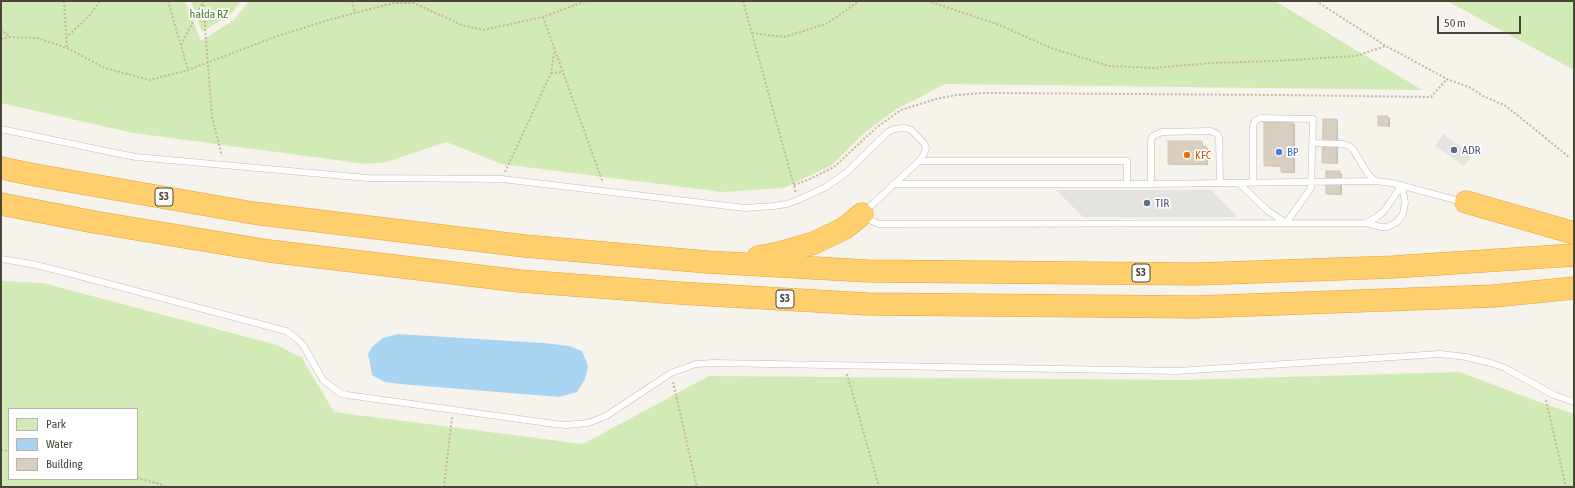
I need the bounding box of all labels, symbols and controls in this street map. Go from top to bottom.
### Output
park label: hałda RZ [190,7,228,21]
scale bar [1439,8,1523,34]
text: 50 m [1444,16,1466,30]
place label: ADR [1462,143,1481,157]
place label: BP [1287,145,1299,159]
marker: ADR [1449,145,1459,155]
marker: BP [1274,147,1284,157]
place label: KFC [1195,148,1211,162]
marker: KFC [1182,150,1192,160]
road number: S3 [155,188,173,206]
place label: TIR [1155,196,1169,210]
marker: TIR [1142,198,1152,208]
road number: S3 [1132,264,1150,282]
road number: S3 [776,290,794,308]
legend [8,408,138,480]
text: Park [46,417,66,431]
text: Water [46,437,72,451]
text: Building [46,457,83,471]

